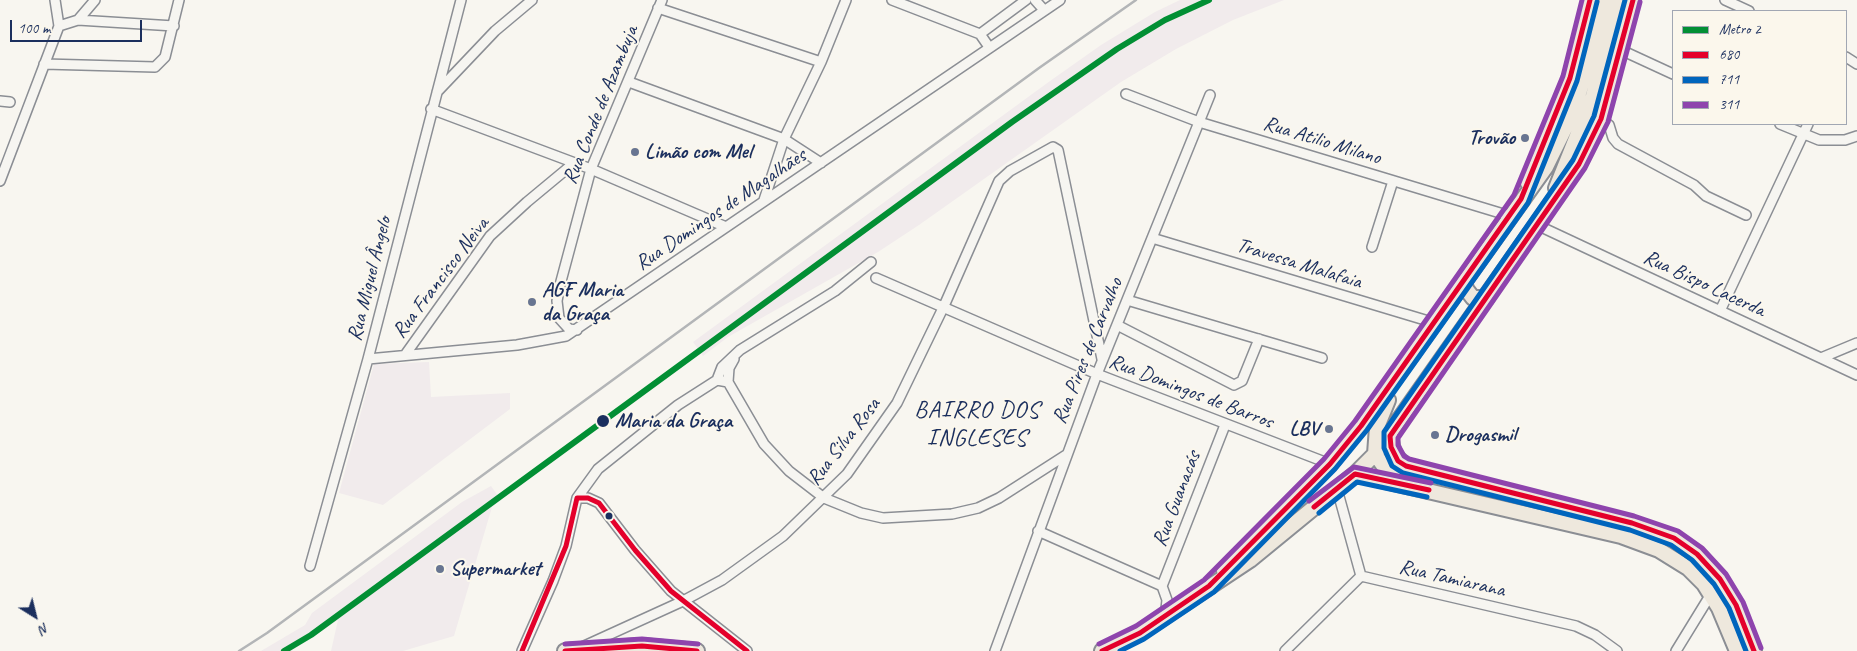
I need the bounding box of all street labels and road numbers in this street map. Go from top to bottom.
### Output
street label: Rua Conde de Azambuja [558,22,644,188]
street label: Rua Atilio Milano [1260,111,1384,171]
street label: Rua Domingos de Magalhães [631,143,811,277]
street label: Rua Francisco Neiva [387,212,495,344]
street label: Rua Miguel Ângelo [342,214,398,344]
street label: Travessa Malafaia [1233,233,1365,295]
street label: Rua Bispo Lacerda [1639,245,1769,323]
street label: Rua Pires de Carvalho [1047,274,1129,428]
street label: Rua Domingos de Barros [1105,349,1277,435]
street label: Rua Silva Rosa [802,393,886,491]
street label: Rua Guanacás [1147,448,1207,550]
street label: Rua Tamiarana [1397,555,1507,603]

